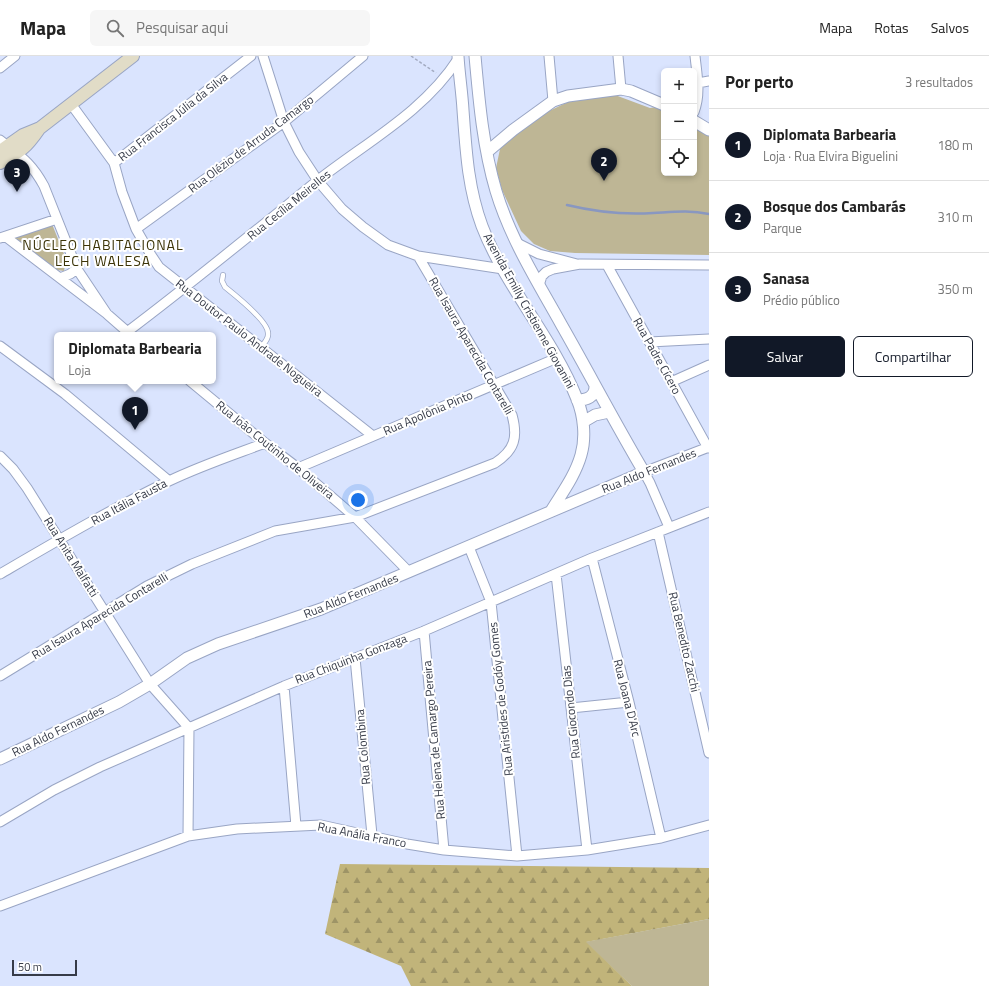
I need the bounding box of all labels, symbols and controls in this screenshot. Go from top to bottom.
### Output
search box [90,10,370,46]
text: Mapa [20,13,66,42]
text: Pesquisar aqui [136,16,228,39]
icon: search [104,17,126,39]
text: Mapa [819,17,852,38]
text: Rotas [874,17,909,38]
text: Salvos [931,17,969,38]
street label: Rua Francisca Júlia da Silva [114,68,232,166]
map controls [661,68,697,176]
button: + [661,68,697,104]
text: Por perto [725,69,794,95]
text: 3 resultados [905,72,973,92]
street label: Rua Olézio de Arruda Camargo [184,90,318,197]
button: − [661,104,697,140]
text: Diplomata Barbearia [763,123,896,146]
text: 1 [734,135,742,155]
text: 180 m [937,135,973,155]
button: locate [661,140,697,176]
text: Loja · Rua Elvira Biguelini [763,146,898,166]
pin: 2 [591,148,617,181]
pin: 3 [4,159,30,192]
street label: Rua Cecília Meirelles [243,165,335,244]
text: Bosque dos Cambarás [763,195,906,218]
text: 2 [734,207,742,227]
text: 310 m [937,207,973,227]
text: Parque [763,218,802,238]
street label: Avenida Emilly Cristienne Giovanini [479,229,580,392]
district label: NÚCLEO HABITACIONAL LECH WALESA [22,234,184,271]
text: Sanasa [763,267,810,290]
street label: Rua Isaura Aparecida Contarelli [424,273,519,418]
street label: Rua Doutor Paulo Andrade Nogueira [172,274,327,401]
text: 3 [734,279,742,299]
text: 350 m [937,279,973,299]
text: Prédio público [763,290,840,310]
street label: Rua Padre Cícero [628,314,686,398]
popup [54,332,216,384]
button: Salvar [725,336,845,377]
button: Compartilhar [853,336,973,377]
text: Diplomata Barbearia [68,337,202,360]
text: Loja [68,360,91,380]
street label: Rua Apolônia Pinto [380,385,476,440]
street label: Rua João Coutinho de Oliveira [212,396,339,504]
pin: 1 [122,397,148,430]
street label: Rua Aldo Fernandes [599,443,700,498]
street label: Rua Itália Fausta [87,474,170,530]
your location [348,490,368,510]
street label: Rua Anita Malfatti [39,513,104,601]
street label: Rua Isaura Aparecida Contarelli [28,567,172,664]
street label: Rua Aldo Fernandes [301,568,402,623]
street label: Rua Benedito Zacchi [664,590,705,694]
street label: Rua Aristides de Godóy Gomes [483,621,518,777]
street label: Rua Chiquinha Gonzaga [292,628,410,689]
street label: Rua Joana D'Arc [609,657,646,739]
street label: Rua Helena de Camargo Pereira [417,660,450,820]
street label: Rua Giocondo Dias [556,664,585,760]
street label: Rua Aldo Fernandes [8,700,108,761]
street label: Rua Colombina [350,709,375,786]
street label: Rua Anália Franco [316,817,408,852]
scale bar [12,958,77,977]
text: 50 m [18,959,42,975]

